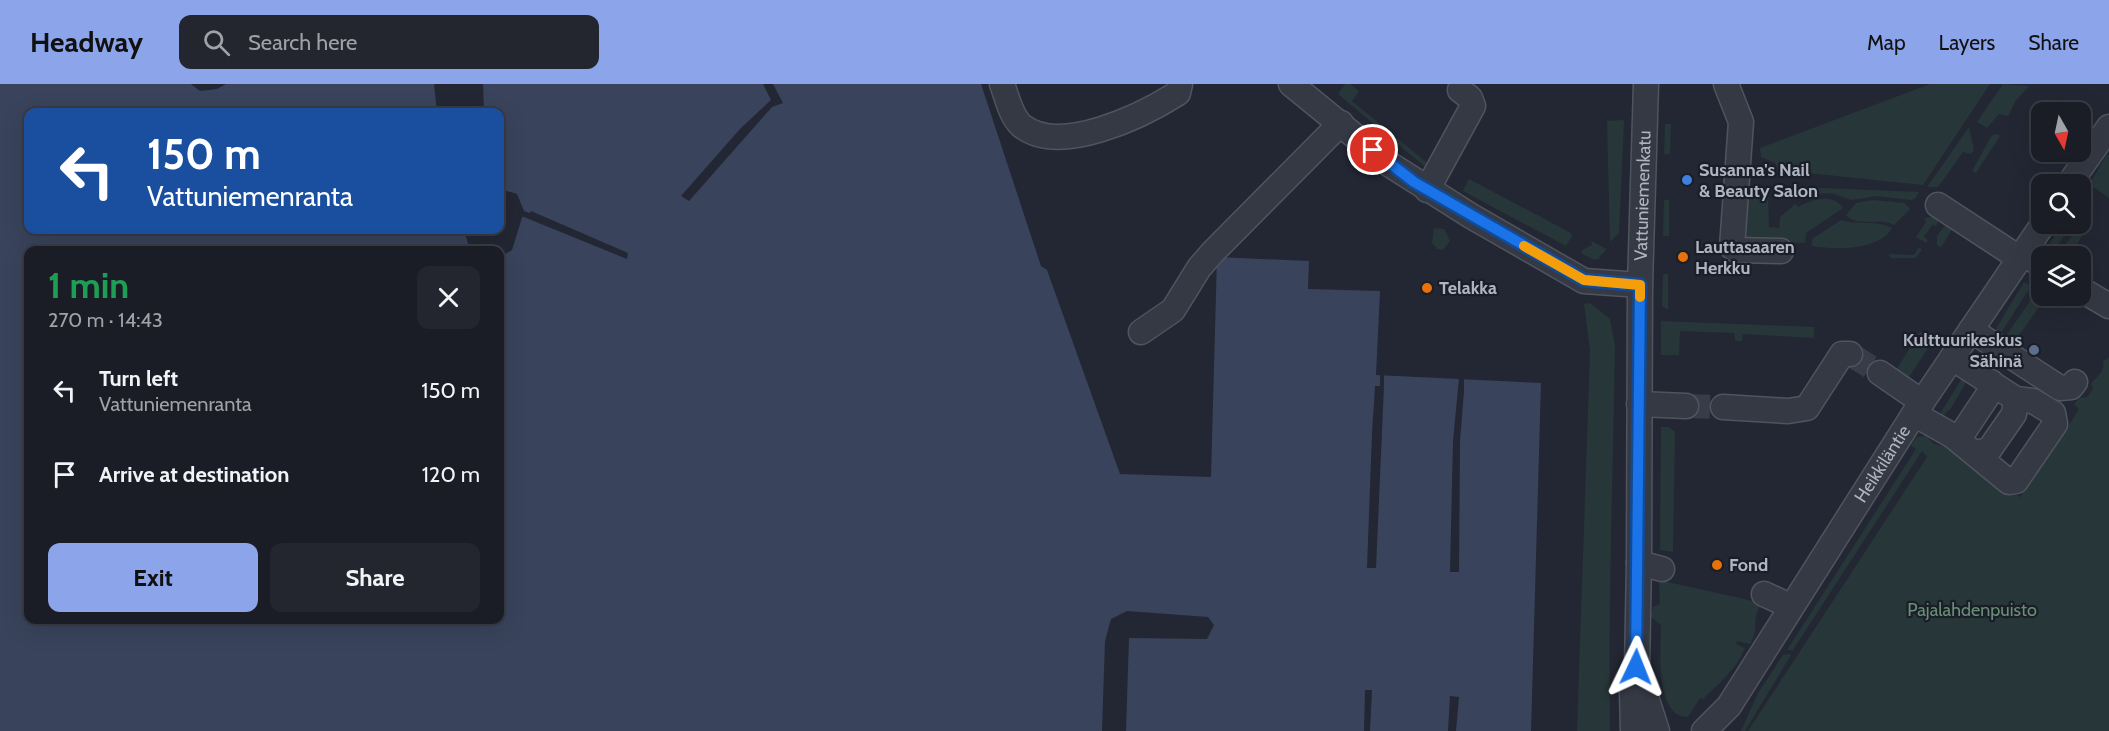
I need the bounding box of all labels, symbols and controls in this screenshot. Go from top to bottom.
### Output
search box [179,15,599,69]
text: Headway [30,25,143,59]
icon: search [200,26,233,59]
text: Search here [248,29,357,56]
text: Map [1867,30,1906,55]
text: Layers [1939,30,1995,55]
text: Share [2028,30,2079,55]
north arrow [2031,102,2091,162]
map controls [2031,102,2091,306]
pin [1347,124,1398,175]
text: 150 m [147,128,261,180]
street label: Vattuniemenkatu [1630,130,1656,261]
icon: left [48,132,126,210]
icon: arrive [1356,133,1389,166]
place label: Susanna's Nail & Beauty Salon [1699,159,1818,202]
marker: Susanna's Nail & Beauty Salon [1680,173,1694,187]
button: search [2031,174,2091,234]
text: Vattuniemenranta [147,180,353,213]
place label: Lauttasaaren Herkku [1695,236,1795,279]
button: layers [2031,246,2091,306]
marker: Lauttasaaren Herkku [1676,250,1690,264]
text: 1 min [48,263,129,307]
button: close [417,266,480,329]
place label: Telakka [1439,277,1497,299]
marker: Telakka [1420,281,1434,295]
text: 270 m · 14:43 [48,308,163,332]
place label: Kulttuurikeskus Sähinä [1903,329,2022,372]
marker: Kulttuurikeskus Sähinä [2027,343,2041,357]
text: Turn left [99,365,178,392]
icon: left [48,374,81,407]
text: 150 m [421,377,480,404]
text: Vattuniemenranta [99,392,252,416]
street label: Heikkiläntie [1850,421,1915,507]
icon: arrive [48,458,81,491]
text: Arrive at destination [99,461,289,488]
text: 120 m [422,461,480,488]
button: Exit [48,543,258,612]
button: Share [270,543,480,612]
place label: Fond [1729,554,1768,576]
marker: Fond [1710,558,1724,572]
park label: Pajalahdenpuisto [1907,599,2037,621]
position arrow [1604,635,1668,699]

